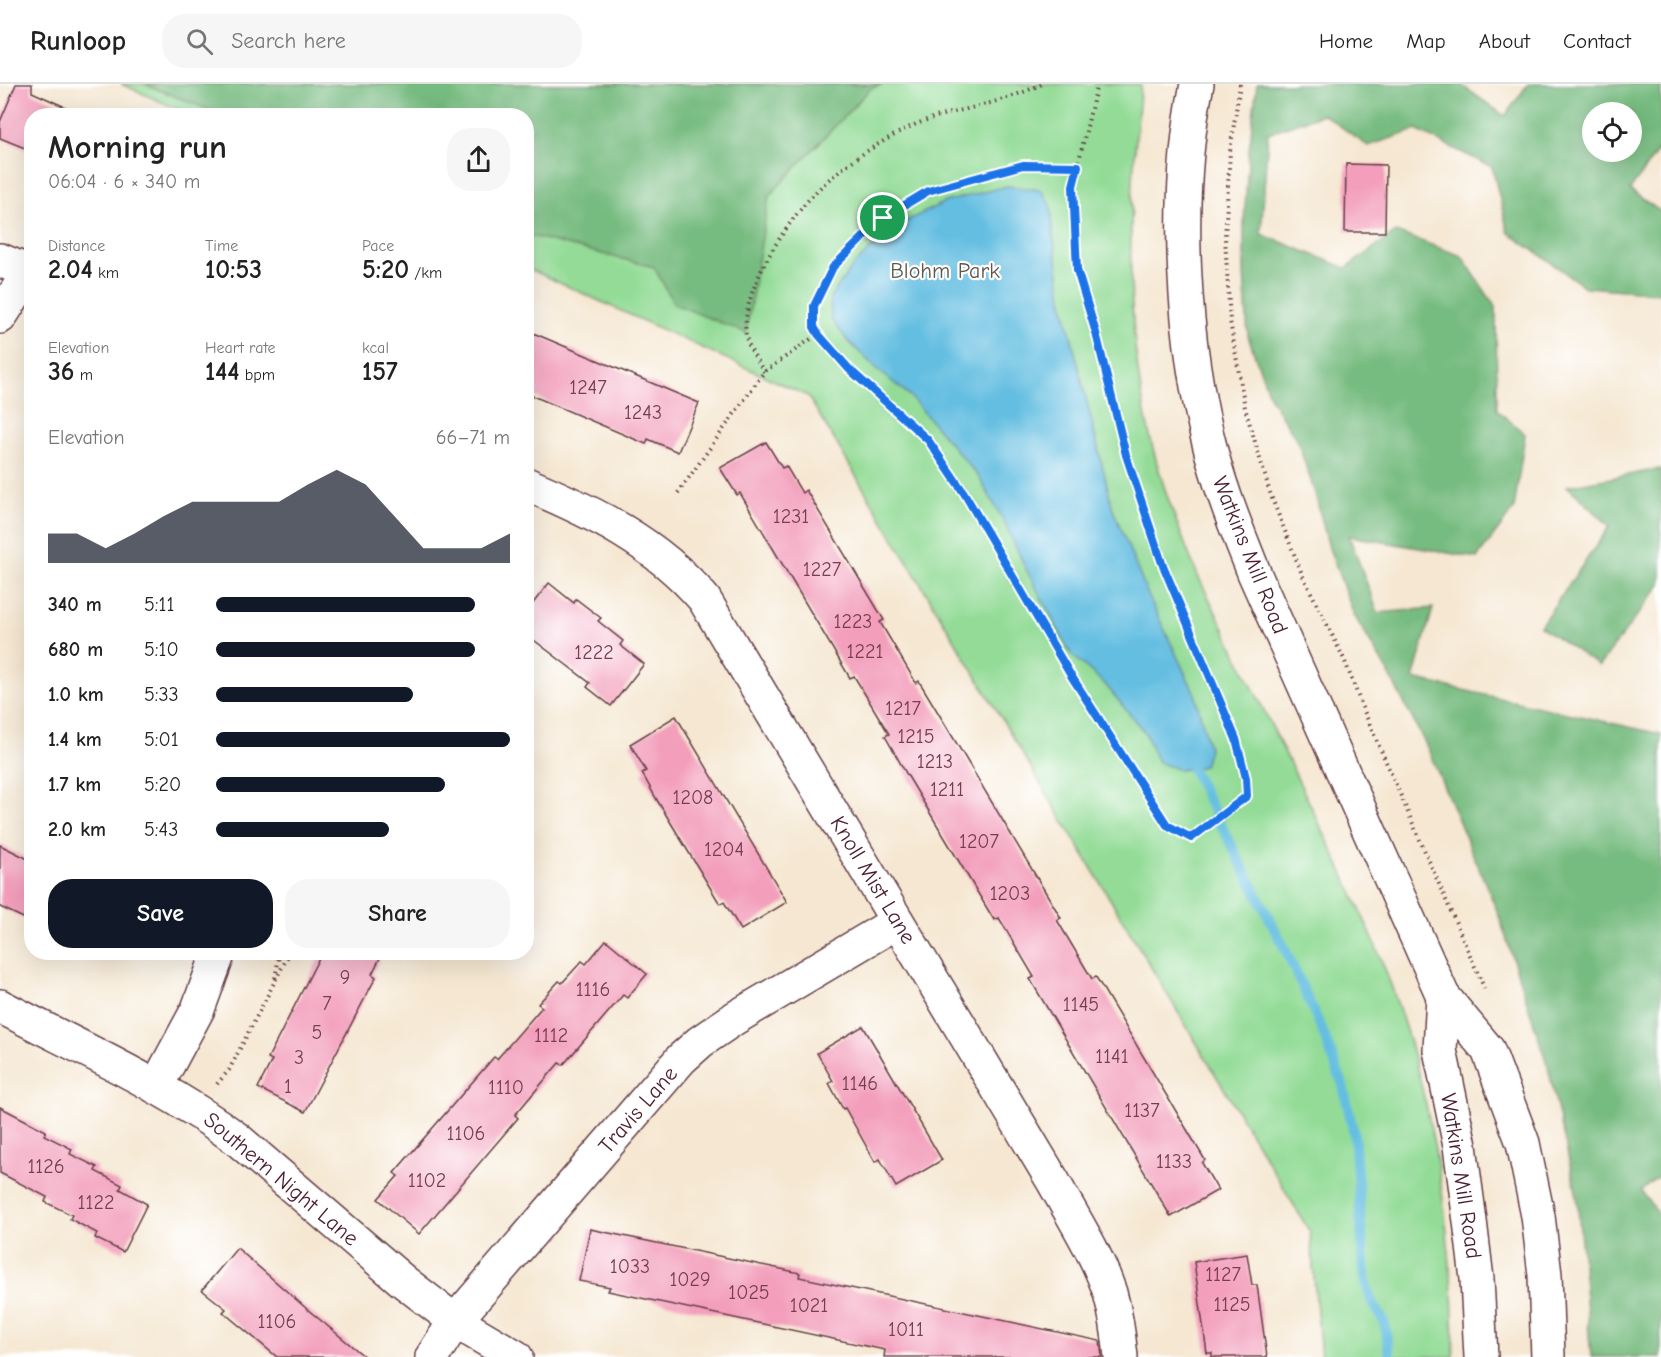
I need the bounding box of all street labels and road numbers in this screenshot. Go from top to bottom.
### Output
street label: Watkins Mill Road [1207,473,1293,637]
street label: Knoll Mist Lane [825,811,921,949]
street label: Travis Lane [593,1061,683,1159]
street label: Watkins Mill Road [1435,1091,1487,1261]
street label: Southern Night Lane [198,1107,364,1251]

